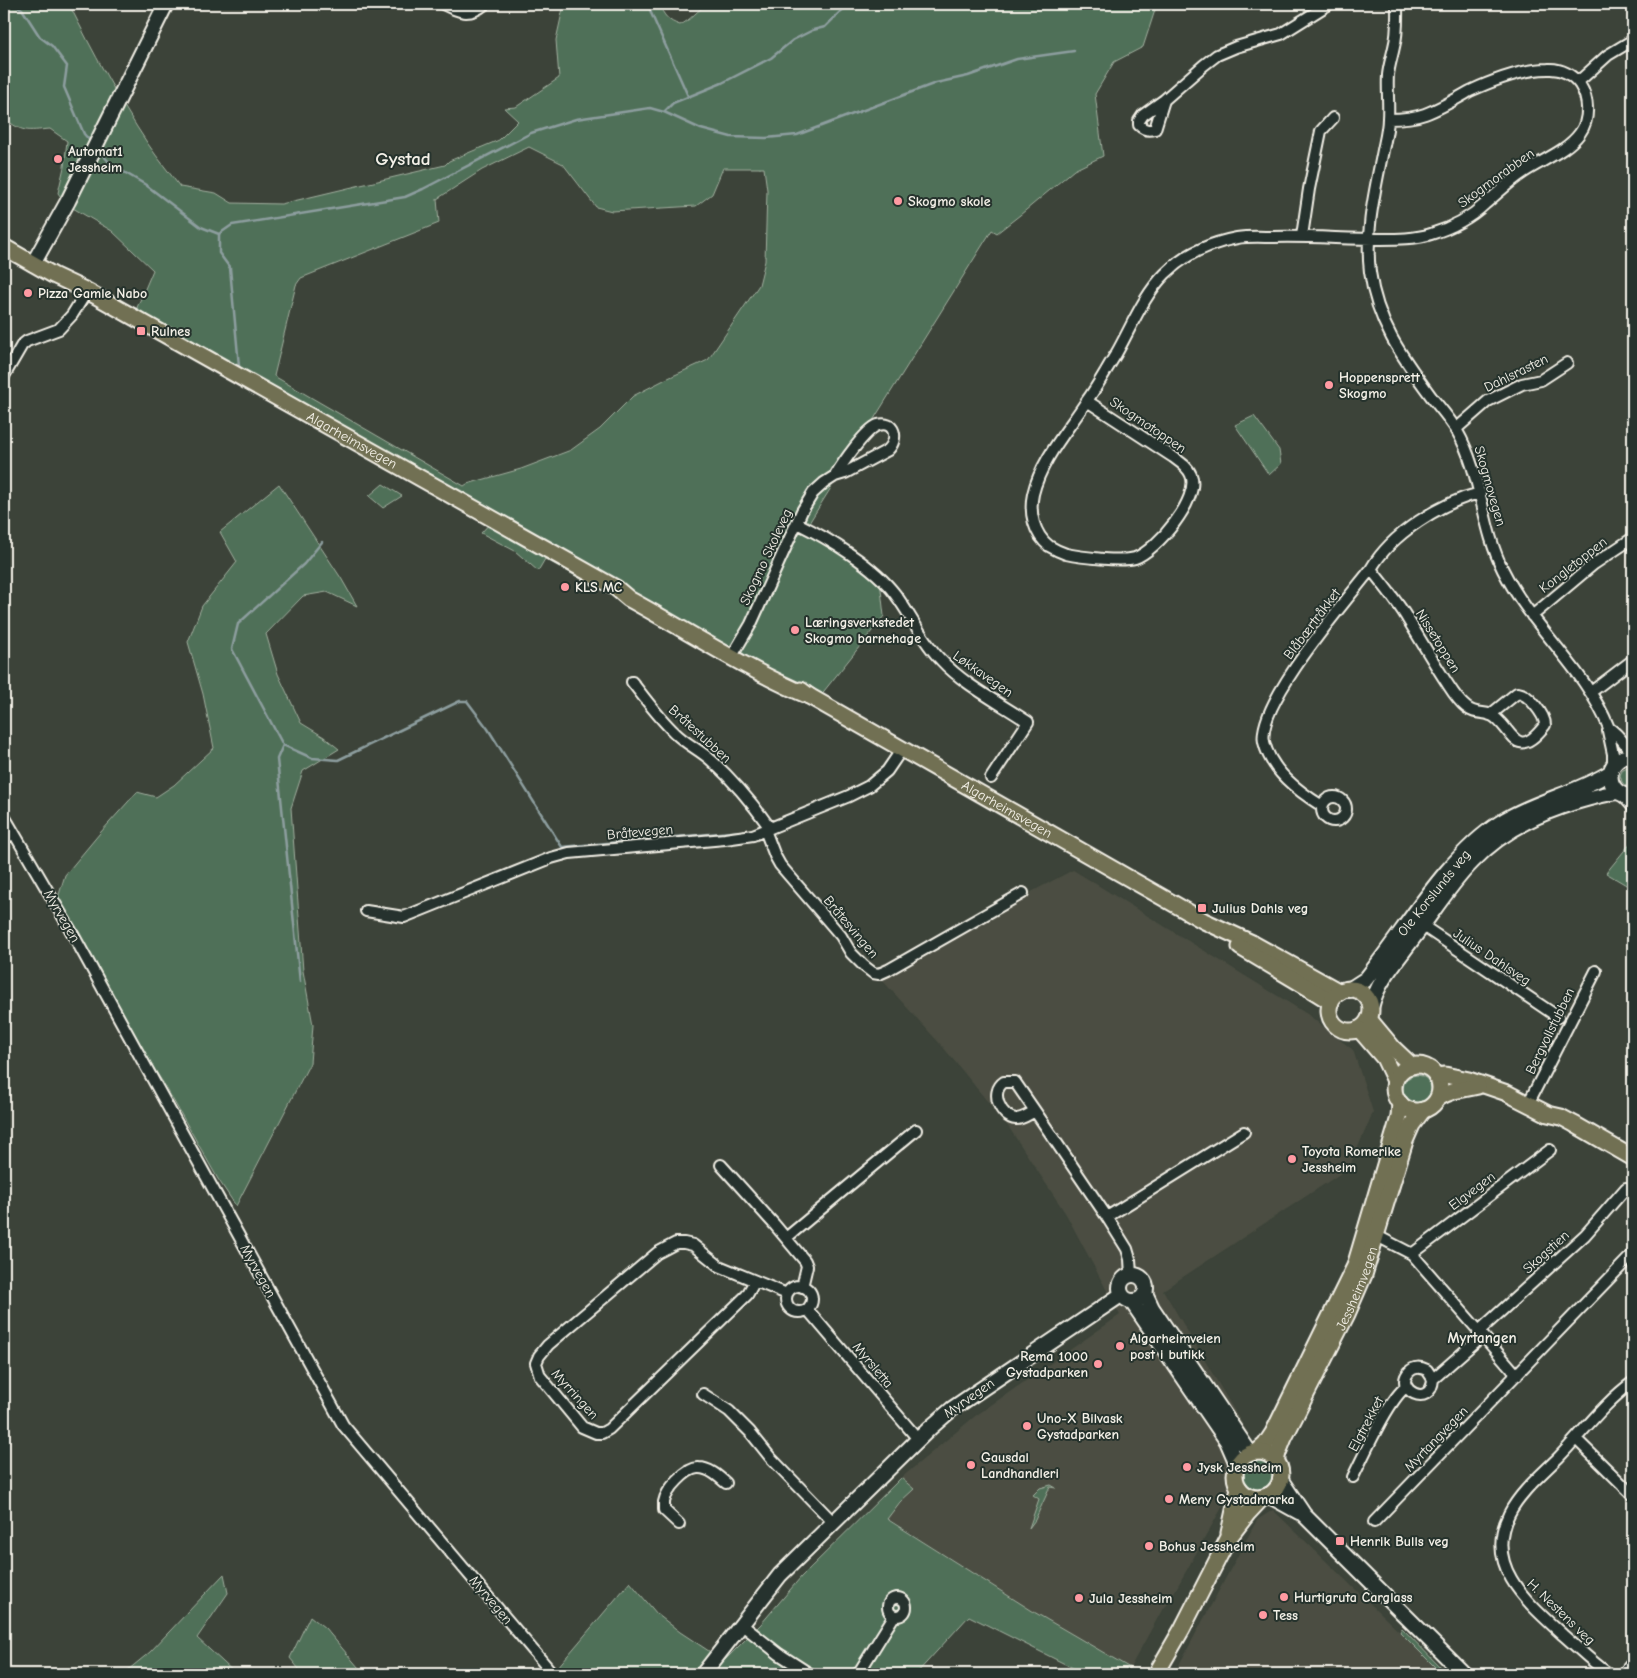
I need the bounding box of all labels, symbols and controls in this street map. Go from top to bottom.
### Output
place label: Automat1 Jessheim [68,143,123,176]
street label: Skogmorabben [1454,145,1538,211]
district label: Gystad [375,148,431,170]
marker: Automat1 Jessheim [52,153,64,165]
place label: Skogmo skole [908,193,991,210]
marker: Skogmo skole [892,195,904,207]
place label: Pizza Gamle Nabo [38,285,147,302]
marker: Pizza Gamle Nabo [22,287,34,299]
place label: Rulnes [151,323,190,340]
marker: Rulnes [135,325,147,337]
street label: Dahlsrasten [1481,350,1551,396]
place label: Hoppensprett Skogmo [1339,369,1420,402]
marker: Hoppensprett Skogmo [1323,379,1335,391]
street label: Skogmotoppen [1107,393,1189,457]
street label: Algarheimsvegen [304,408,400,472]
street label: Skogmovegen [1470,444,1510,528]
street label: Skogmo Skoleveg [736,506,796,608]
street label: Kongletoppen [1536,533,1610,597]
place label: KLS MC [575,579,623,596]
marker: KLS MC [559,581,571,593]
street label: Blåbærtråkket [1280,584,1345,663]
street label: Nissetoppen [1412,606,1464,676]
place label: Læringsverkstedet Skogmo barnehage [805,614,921,647]
marker: Læringsverkstedet Skogmo barnehage [789,624,801,636]
street label: Løkkavegen [950,647,1016,701]
street label: Bråtestubben [665,701,735,767]
street label: Algarheimsvegen [959,776,1055,841]
street label: Bråtevegen [606,821,674,843]
street label: Ole Korslunds veg [1394,846,1474,940]
street label: Myrvegen [40,886,84,946]
street label: Bråtesvingen [820,892,882,962]
place label: Julius Dahls veg [1212,900,1308,917]
marker: Julius Dahls veg [1196,902,1208,914]
street label: Julius Dahlsveg [1450,925,1534,989]
street label: Bergvollstubben [1522,985,1578,1077]
place label: Toyota Romerike Jessheim [1302,1143,1401,1176]
marker: Toyota Romerike Jessheim [1286,1153,1298,1165]
street label: Elgvegen [1445,1168,1499,1214]
street label: Skogstien [1519,1227,1573,1277]
street label: Myrvegen [236,1241,280,1301]
street label: Jessheimvegen [1332,1244,1381,1333]
district label: Myrtangen [1447,1329,1517,1347]
place label: Algarheimveien post i butikk [1130,1330,1221,1363]
street label: Myrsletta [849,1339,897,1391]
marker: Algarheimveien post i butikk [1114,1340,1126,1352]
place label: Rema 1000 Gystadparken [1006,1348,1088,1381]
marker: Rema 1000 Gystadparken [1092,1358,1104,1370]
street label: Myrringen [548,1365,602,1423]
street label: Myrvegen [940,1374,998,1422]
street label: Elgtrekket [1345,1393,1388,1454]
street label: Myrtangvegen [1401,1403,1471,1475]
place label: Uno-X Bilvask Gystadparken [1037,1410,1123,1443]
marker: Uno-X Bilvask Gystadparken [1021,1420,1033,1432]
place label: Gausdal Landhandleri [981,1449,1059,1482]
marker: Gausdal Landhandleri [965,1459,977,1471]
place label: Jysk Jessheim [1197,1459,1282,1476]
marker: Jysk Jessheim [1181,1461,1193,1473]
place label: Meny Gystadmarka [1179,1491,1295,1508]
marker: Meny Gystadmarka [1163,1493,1175,1505]
place label: Henrik Bulls veg [1350,1533,1449,1550]
marker: Henrik Bulls veg [1334,1535,1346,1547]
place label: Bohus Jessheim [1159,1538,1255,1555]
marker: Bohus Jessheim [1143,1540,1155,1552]
street label: Myrvegen [466,1572,516,1628]
street label: H. Nestens veg [1523,1575,1599,1649]
place label: Hurtigruta Carglass [1294,1589,1413,1606]
place label: Jula Jessheim [1089,1590,1172,1607]
marker: Hurtigruta Carglass [1278,1591,1290,1603]
marker: Jula Jessheim [1073,1592,1085,1604]
place label: Tess [1273,1607,1298,1624]
marker: Tess [1257,1609,1269,1621]

